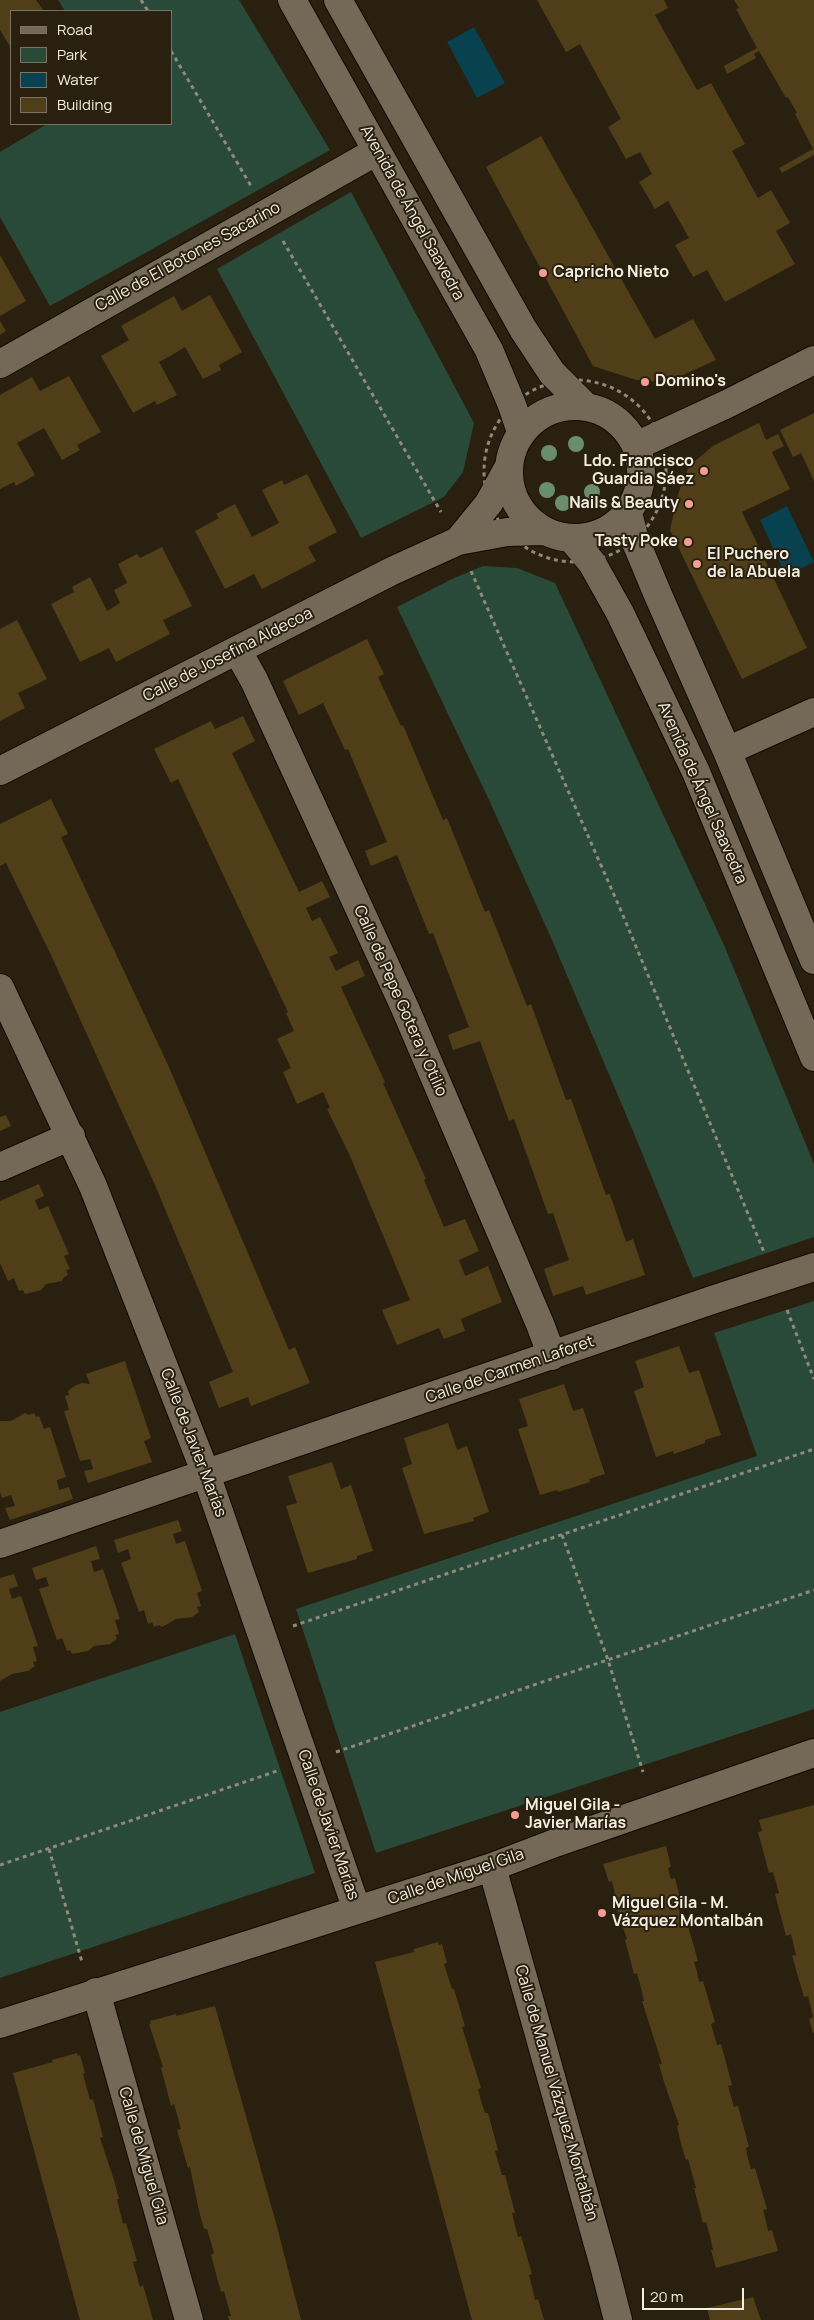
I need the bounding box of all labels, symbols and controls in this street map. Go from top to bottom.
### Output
legend [10,10,172,125]
text: Road [57,19,93,40]
text: Park [57,44,87,65]
text: Water [57,69,99,90]
text: Building [57,94,112,115]
street label: Avenida de Ángel Saavedra [356,122,468,304]
street label: Calle de El Botones Sacarino [92,198,284,316]
place label: Capricho Nieto [553,263,669,283]
marker: Capricho Nieto [537,267,549,279]
place label: Domino's [655,372,726,392]
marker: Domino's [639,376,651,388]
place label: Ldo. Francisco Guardia Sáez [583,452,694,490]
marker: Ldo. Francisco Guardia Sáez [698,465,710,477]
place label: Nails & Beauty [569,494,679,514]
marker: Nails & Beauty [683,498,695,510]
place label: Tasty Poke [595,532,678,552]
marker: Tasty Poke [682,536,694,548]
place label: El Puchero de la Abuela [707,545,801,583]
marker: El Puchero de la Abuela [691,558,703,570]
street label: Calle de Josefina Aldecoa [140,604,316,706]
street label: Avenida de Ángel Saavedra [653,699,751,887]
street label: Calle de Pepe Gotera y Otilio [349,902,451,1100]
street label: Calle de Carmen Laforet [423,1332,597,1408]
street label: Calle de Javier Marías [156,1366,230,1520]
street label: Calle de Javier Marías [293,1747,363,1903]
place label: Miguel Gila - Javier Marías [525,1796,626,1834]
marker: Miguel Gila - Javier Marías [509,1809,521,1821]
street label: Calle de Miguel Gila [386,1845,526,1909]
place label: Miguel Gila - M. Vázquez Montalbán [612,1894,763,1932]
marker: Miguel Gila - M. Vázquez Montalbán [596,1907,608,1919]
street label: Calle de Manuel Vázquez Montalbán [510,1963,602,2223]
street label: Calle de Miguel Gila [114,2085,172,2227]
scale bar [644,2278,746,2310]
text: 20 m [650,2286,683,2307]

